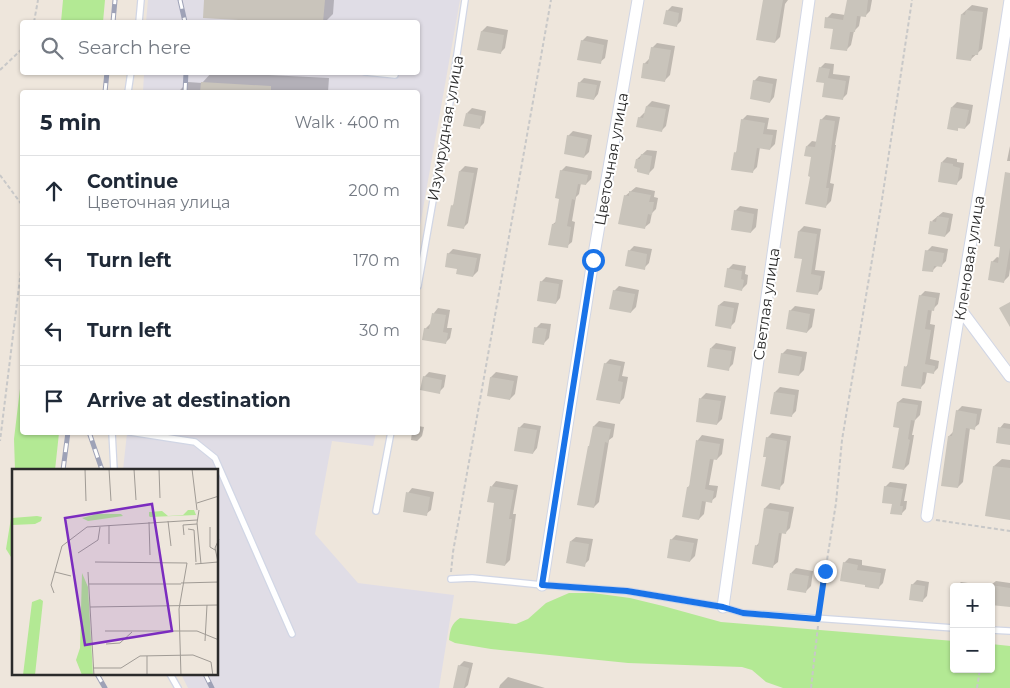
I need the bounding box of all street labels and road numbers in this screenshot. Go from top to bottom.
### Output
street label: Изумрудная улица [423,54,467,202]
street label: Цветочная улица [590,91,632,227]
street label: Кленовая улица [950,194,988,322]
street label: Светлая улица [749,246,783,362]

